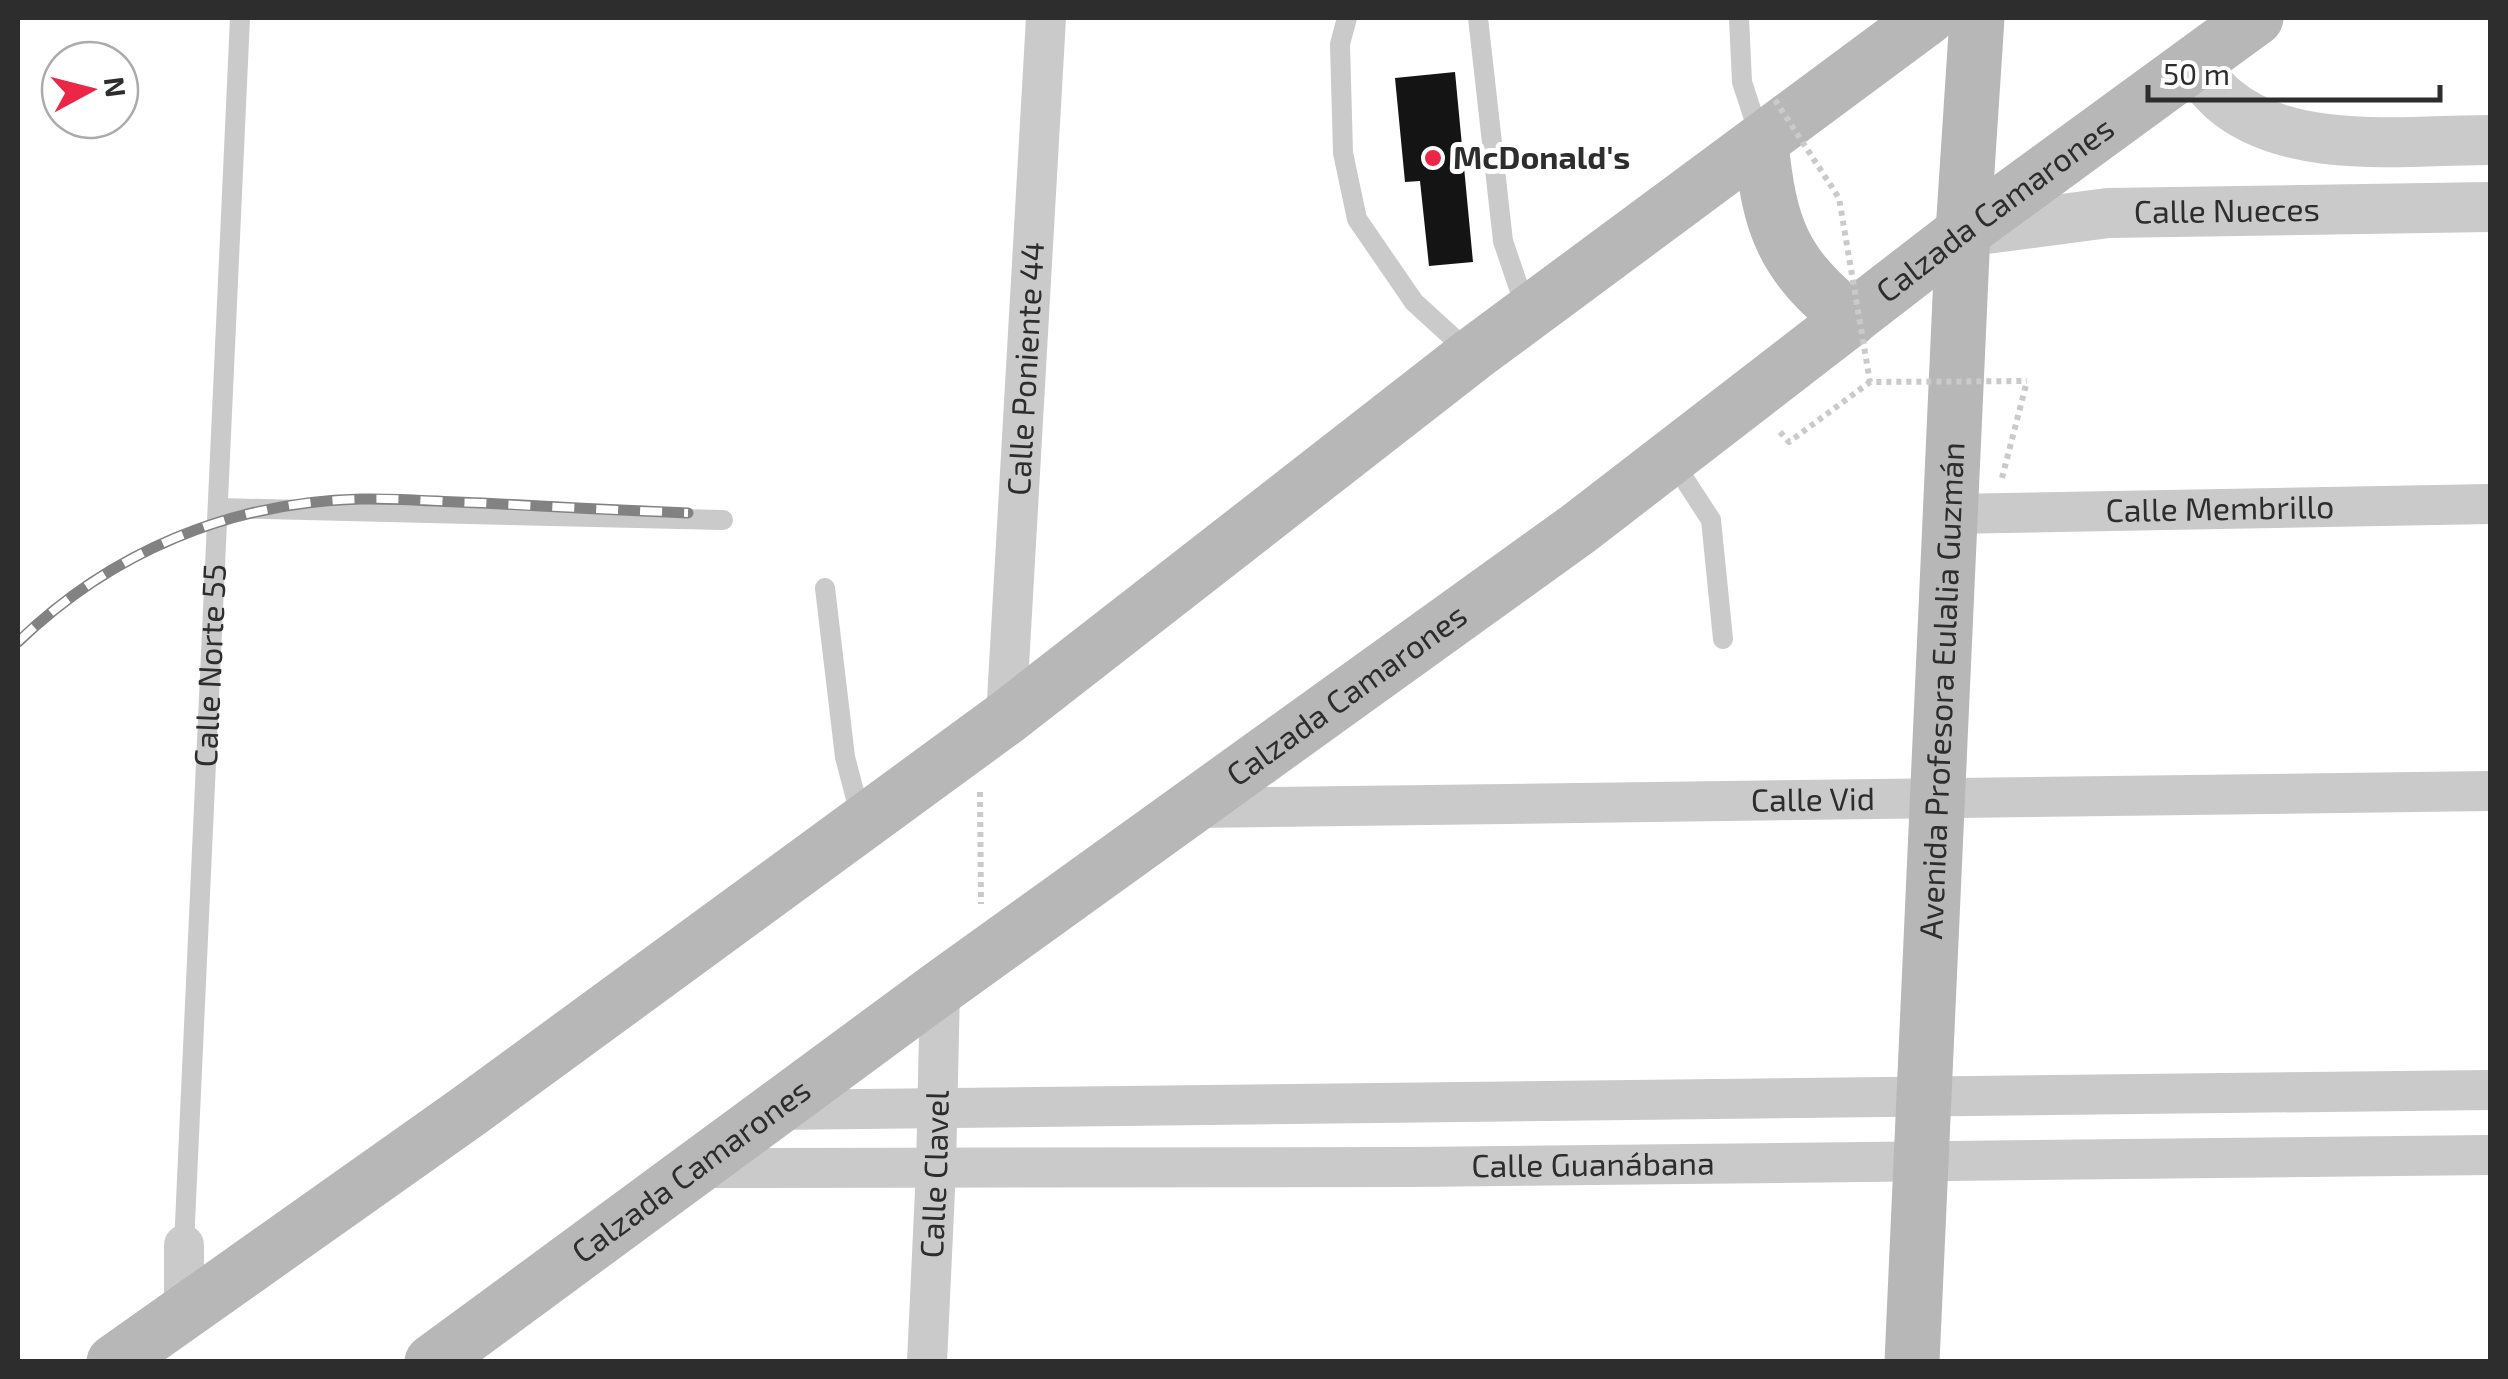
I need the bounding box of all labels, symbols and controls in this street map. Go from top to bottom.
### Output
north arrow [40,40,140,140]
scale bar [2148,40,2440,102]
text: 50 m [2163,55,2230,91]
text: N [98,75,134,99]
street label: Calzada Camarones [1868,108,2120,309]
place label: McDonald's [1453,137,1630,175]
marker: McDonald's [1422,147,1444,169]
street label: Calle Nueces [2133,189,2320,230]
street label: Calle Poniente 44 [998,240,1050,496]
street label: Avenida Profesora Eulalia Guzmán [1910,441,1971,940]
street label: Calle Membrillo [2105,486,2335,528]
street label: Calle Norte 55 [185,563,232,768]
street label: Calzada Camarones [1218,595,1473,793]
street label: Calle Vid [1751,778,1875,818]
street label: Calzada Camarones [564,1069,817,1270]
street label: Calle Clavel [911,1089,955,1259]
street label: Calle Guanábana [1471,1143,1715,1183]

